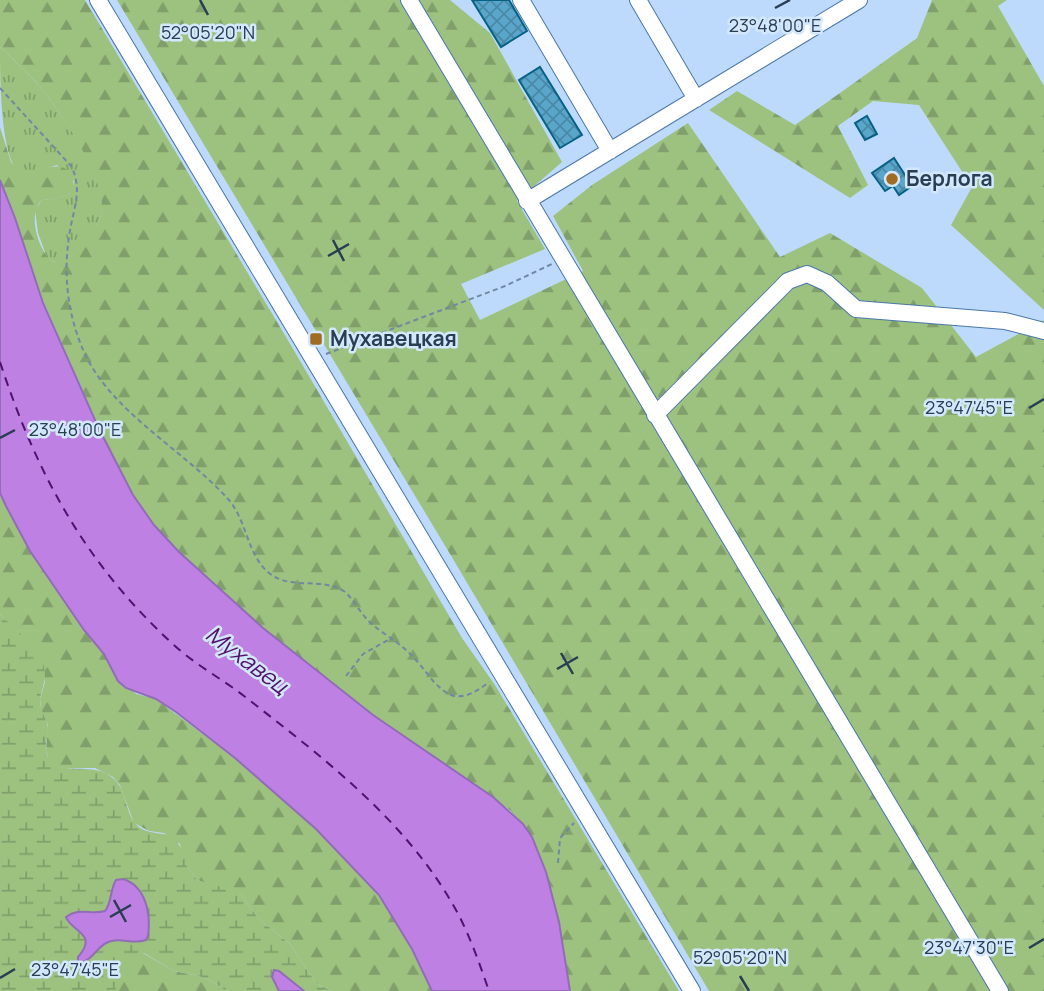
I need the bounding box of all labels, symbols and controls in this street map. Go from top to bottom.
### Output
text: 23°48'00"E [729,13,821,37]
text: 52°05'20"N [161,20,255,44]
place label: Берлога [906,164,993,192]
marker: Берлога [884,171,900,187]
place label: Мухавецкая [330,324,457,352]
marker: Мухавецкая [308,331,324,347]
text: 23°47'45"E [925,395,1013,419]
text: 23°48'00"E [29,417,121,441]
water label: Мухавец [200,618,296,701]
text: 23°47'30"E [924,935,1014,959]
text: 52°05'20"N [693,945,787,969]
text: 23°47'45"E [31,957,119,981]

